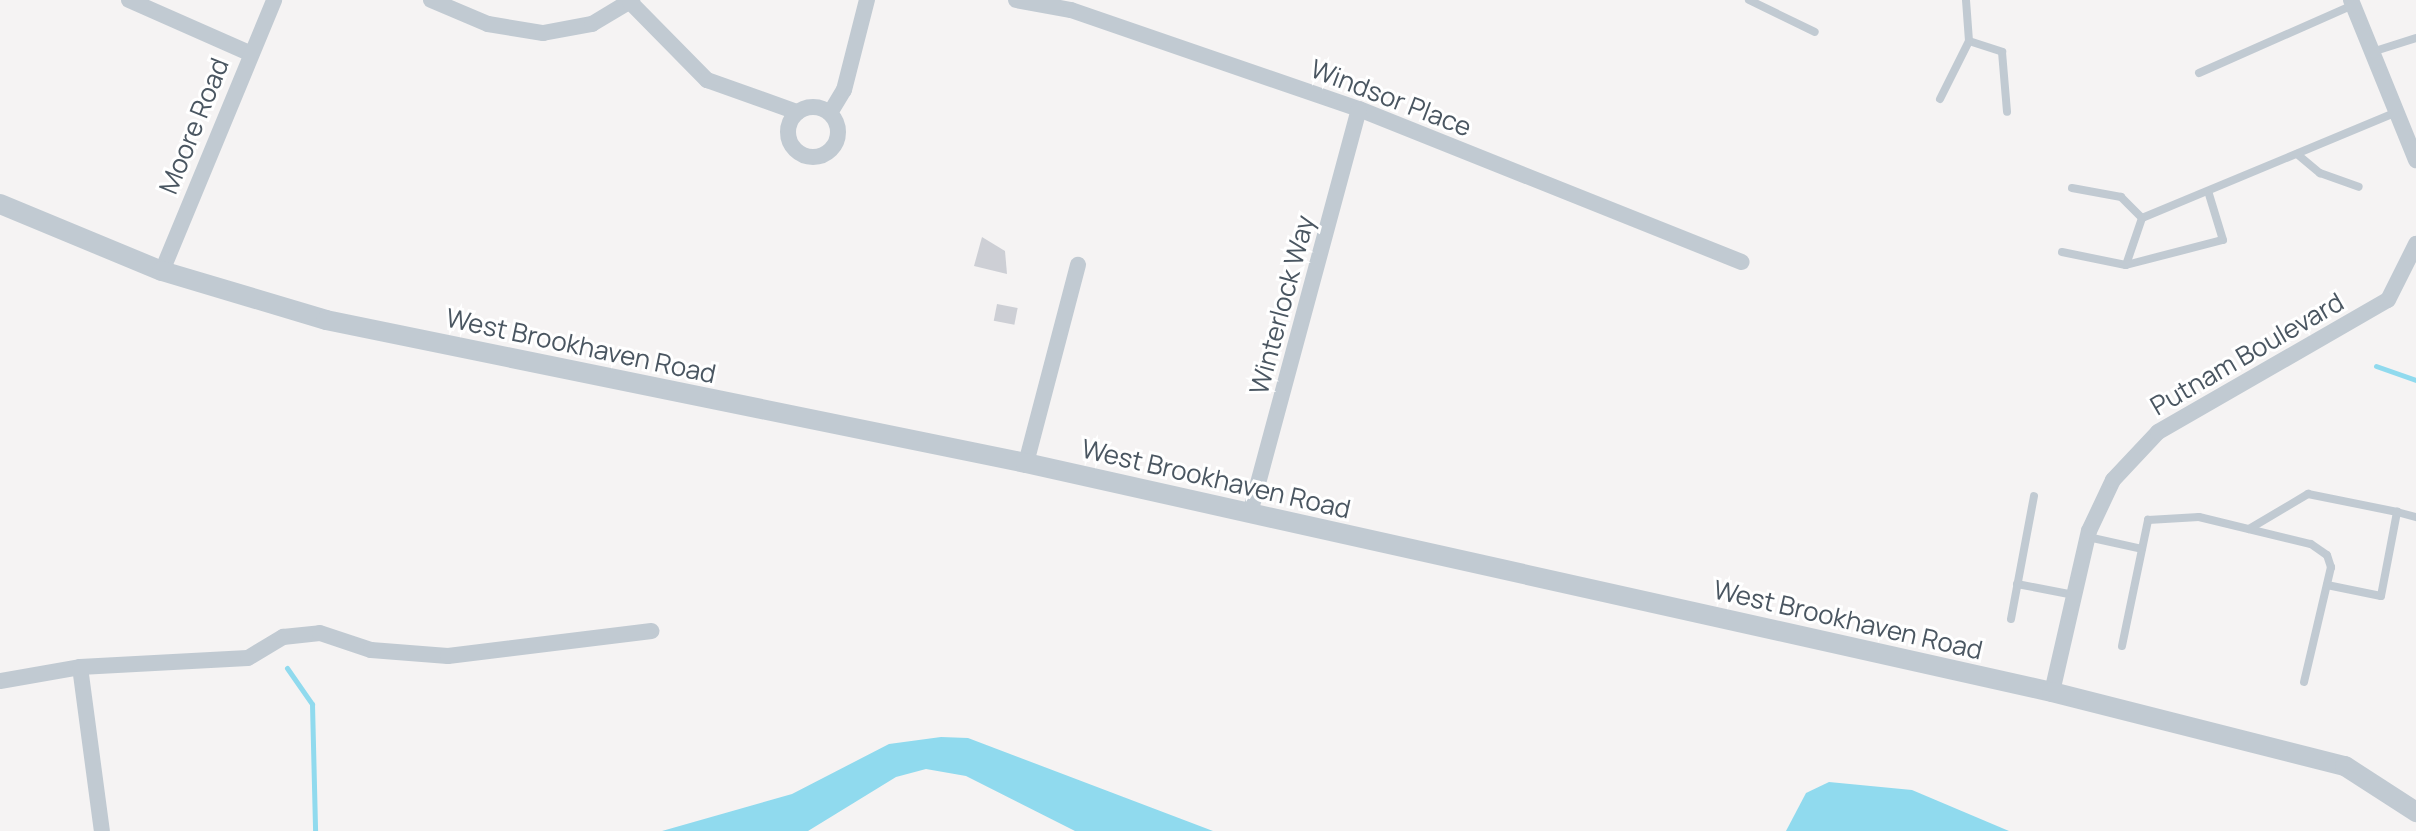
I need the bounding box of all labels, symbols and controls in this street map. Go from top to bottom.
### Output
street label: Windsor Place [1306,53,1476,143]
street label: Moore Road [153,54,235,198]
street label: Winterlock Way [1243,212,1321,398]
street label: Putnam Boulevard [2145,286,2349,422]
street label: West Brookhaven Road [443,302,719,390]
street label: West Brookhaven Road [1078,433,1354,525]
street label: West Brookhaven Road [1710,574,1986,666]

